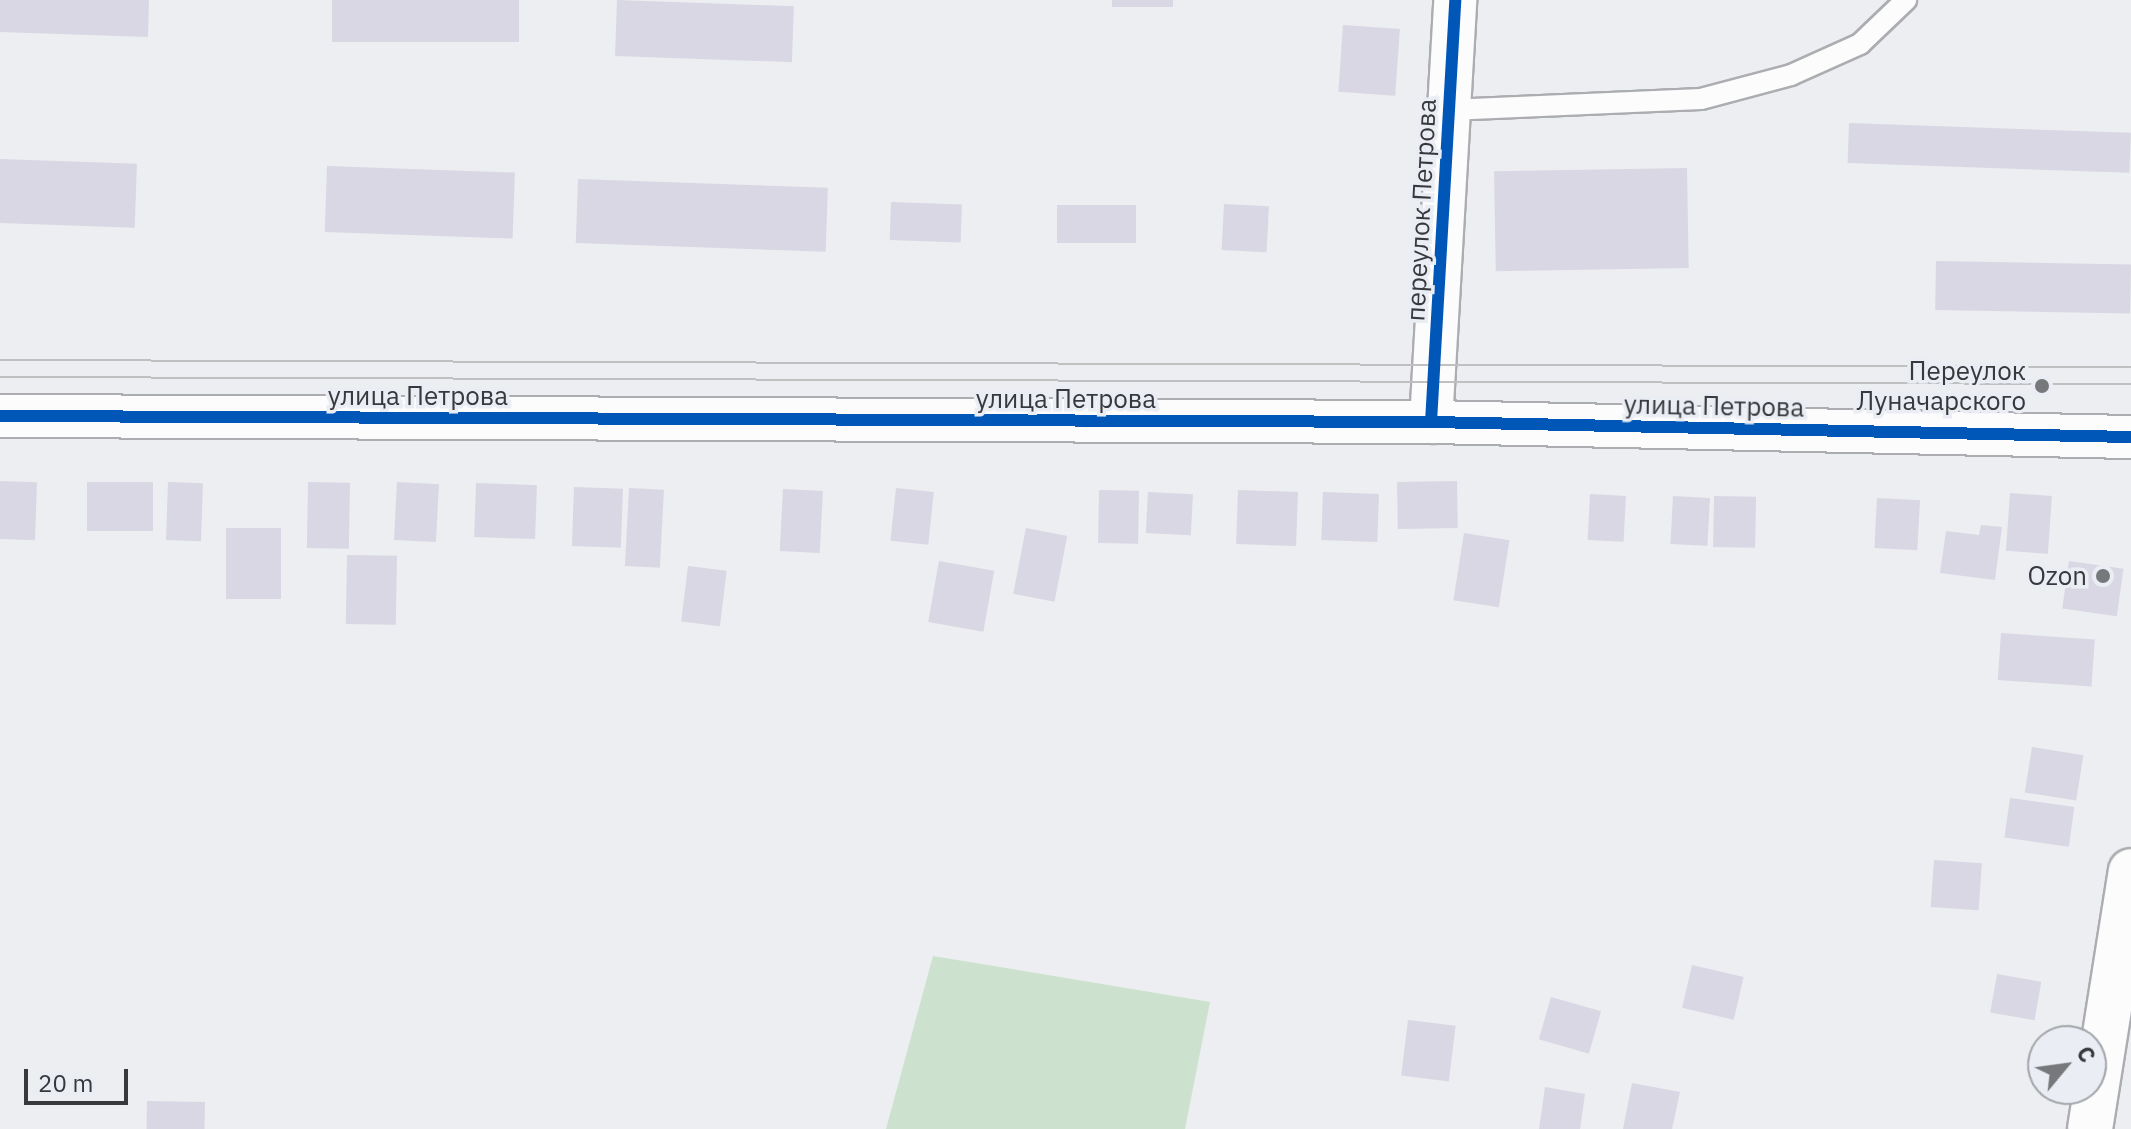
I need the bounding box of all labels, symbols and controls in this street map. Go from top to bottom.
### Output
street label: переулок Петрова [1400,98,1442,322]
place label: Переулок Луначарского [1857,355,2026,416]
marker: Переулок Луначарского [2033,377,2051,395]
street label: улица Петрова [328,380,508,412]
street label: улица Петрова [976,383,1156,415]
street label: улица Петрова [1624,389,1804,423]
place label: Ozon [2027,560,2087,592]
marker: Ozon [2094,567,2112,585]
north arrow [2027,1025,2107,1105]
text: С [2071,1041,2103,1067]
scale bar [28,1053,132,1103]
text: 20 m [38,1067,93,1099]

